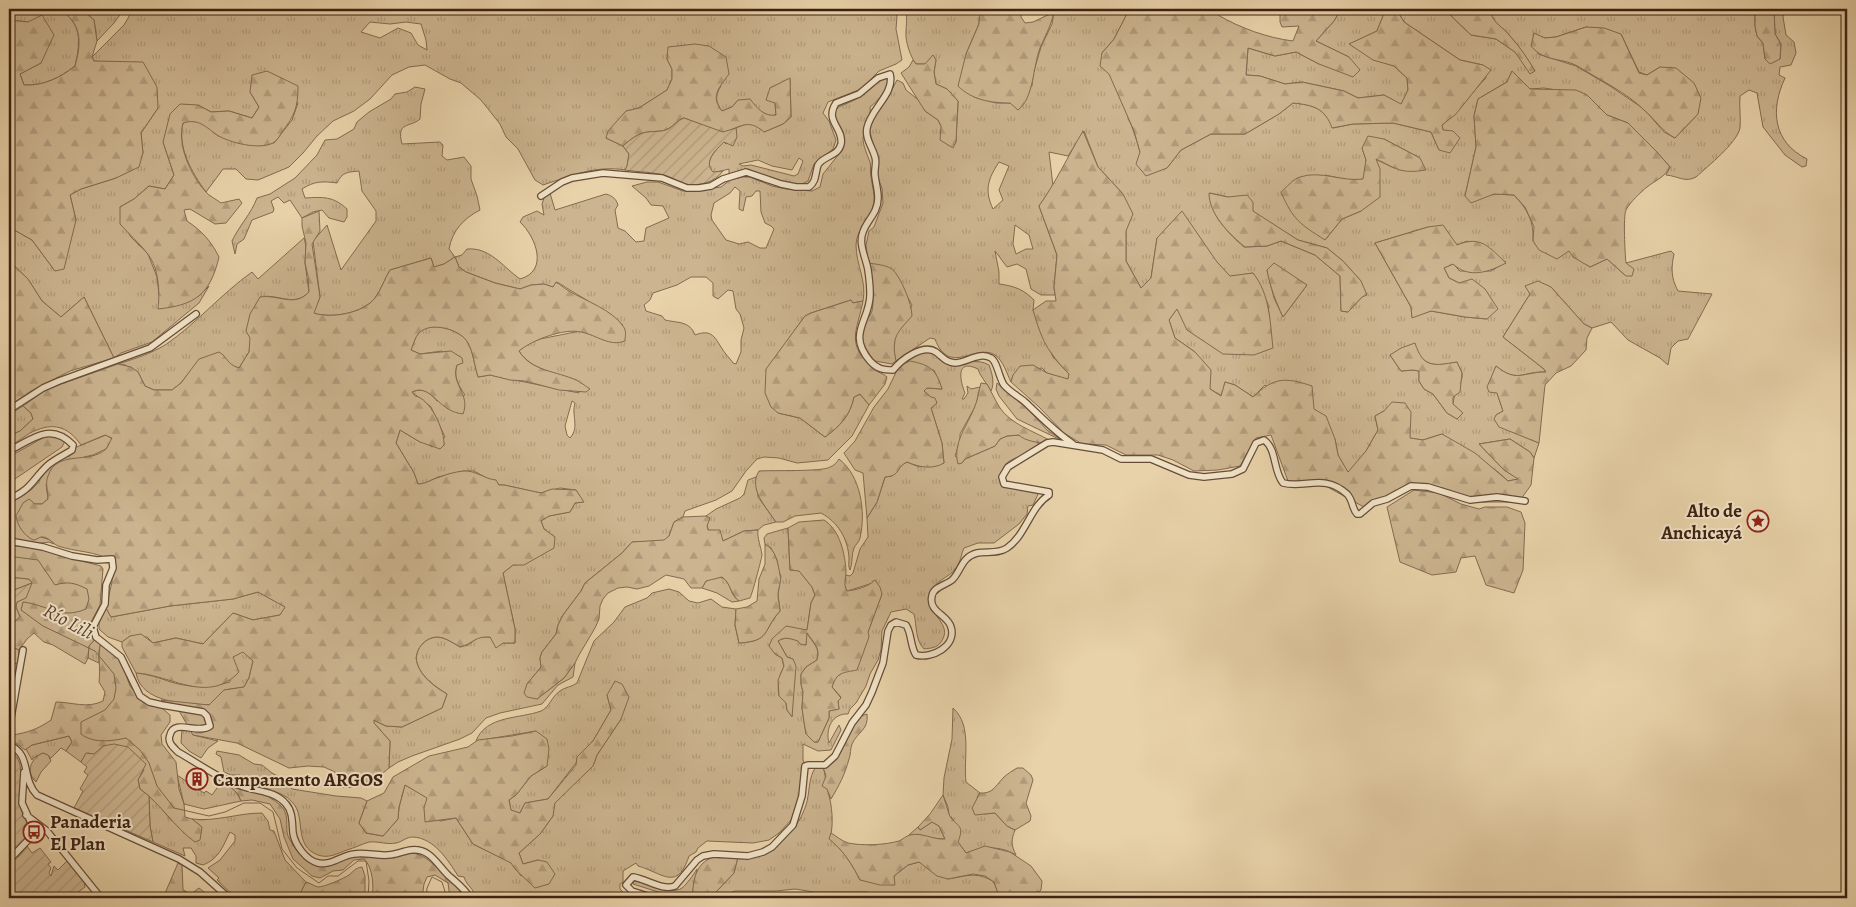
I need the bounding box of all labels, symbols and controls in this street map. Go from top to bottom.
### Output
place label: Alto de Anchicayá [1660,498,1743,546]
place icon: Alto de Anchicayá [1746,509,1770,533]
water label: Río Lili [39,597,99,646]
building icon: Campamento ARGOS [185,767,209,791]
place label: Campamento ARGOS [213,767,383,793]
place label: Panaderia El Plan [50,809,132,857]
bus stop icon: Panaderia El Plan [22,820,46,844]

